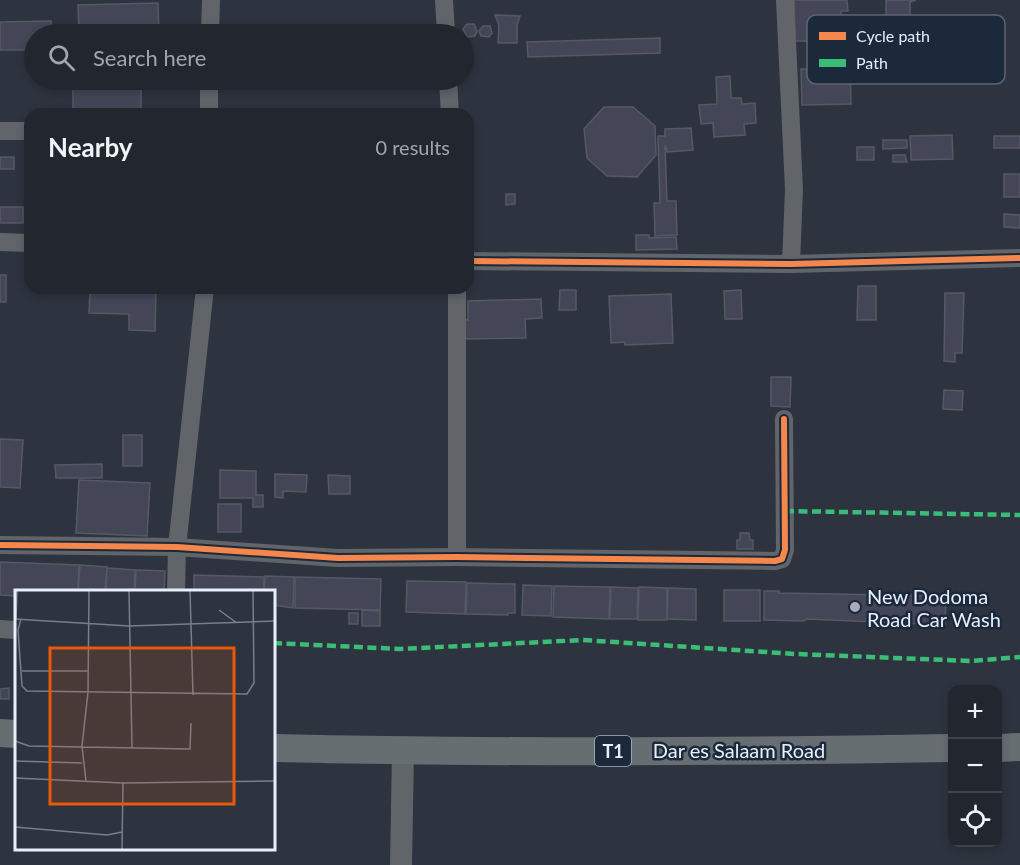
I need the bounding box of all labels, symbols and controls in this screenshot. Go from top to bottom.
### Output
legend [807,15,1005,84]
search box [24,24,474,90]
text: Cycle path [856,26,930,45]
icon: search [45,41,78,74]
text: Search here [93,44,206,71]
text: Path [856,53,888,72]
text: Nearby [48,131,133,163]
text: 0 results [375,135,450,159]
place label: New Dodoma Road Car Wash [867,584,1001,631]
inset map [15,590,274,850]
marker: New Dodoma Road Car Wash [848,600,862,614]
map controls [948,685,1002,847]
button: + [948,685,1002,739]
road number: T1 [595,736,631,766]
street label: Dar es Salaam Road [653,738,825,762]
button: − [948,739,1002,793]
button: locate [948,793,1002,847]

